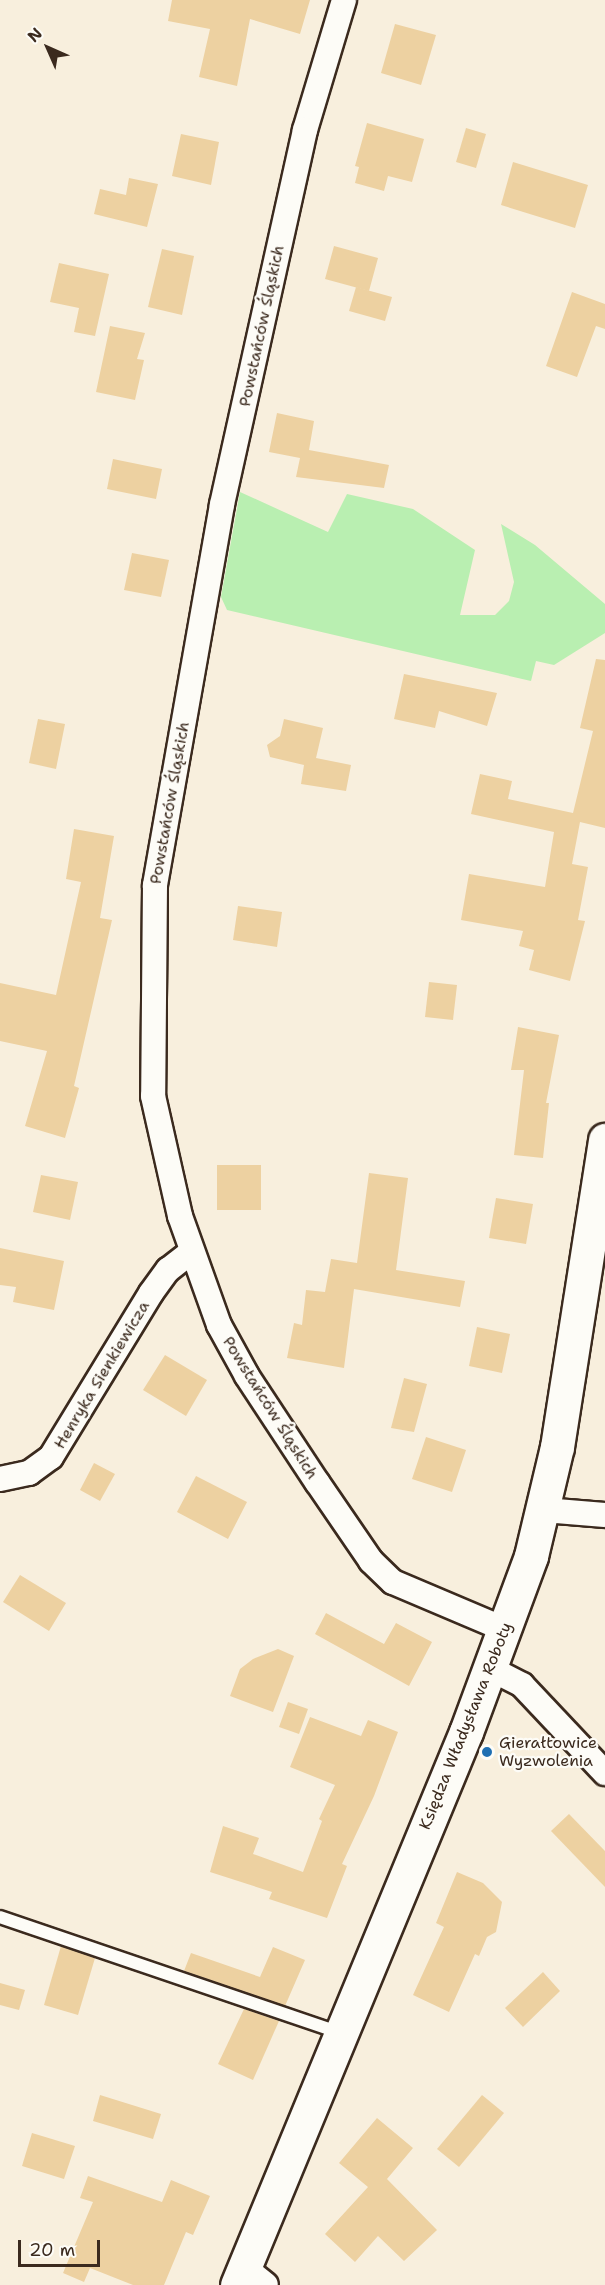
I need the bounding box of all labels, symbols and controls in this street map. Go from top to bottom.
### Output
north arrow [18,18,78,78]
text: N [23,23,47,47]
street label: Powstańców Śląskich [236,244,288,408]
street label: Powstańców Śląskich [146,720,194,886]
street label: Henryka Sienkiewicza [50,1298,154,1452]
street label: Powstańców Śląskich [218,1333,322,1483]
street label: Księdza Władysława Roboty [416,1619,516,1833]
place label: Gierałtowice Wyzwolenia [499,1733,597,1771]
marker: Gierałtowice Wyzwolenia [480,1745,494,1759]
scale bar [21,2228,104,2266]
text: 20 m [29,2238,75,2262]

